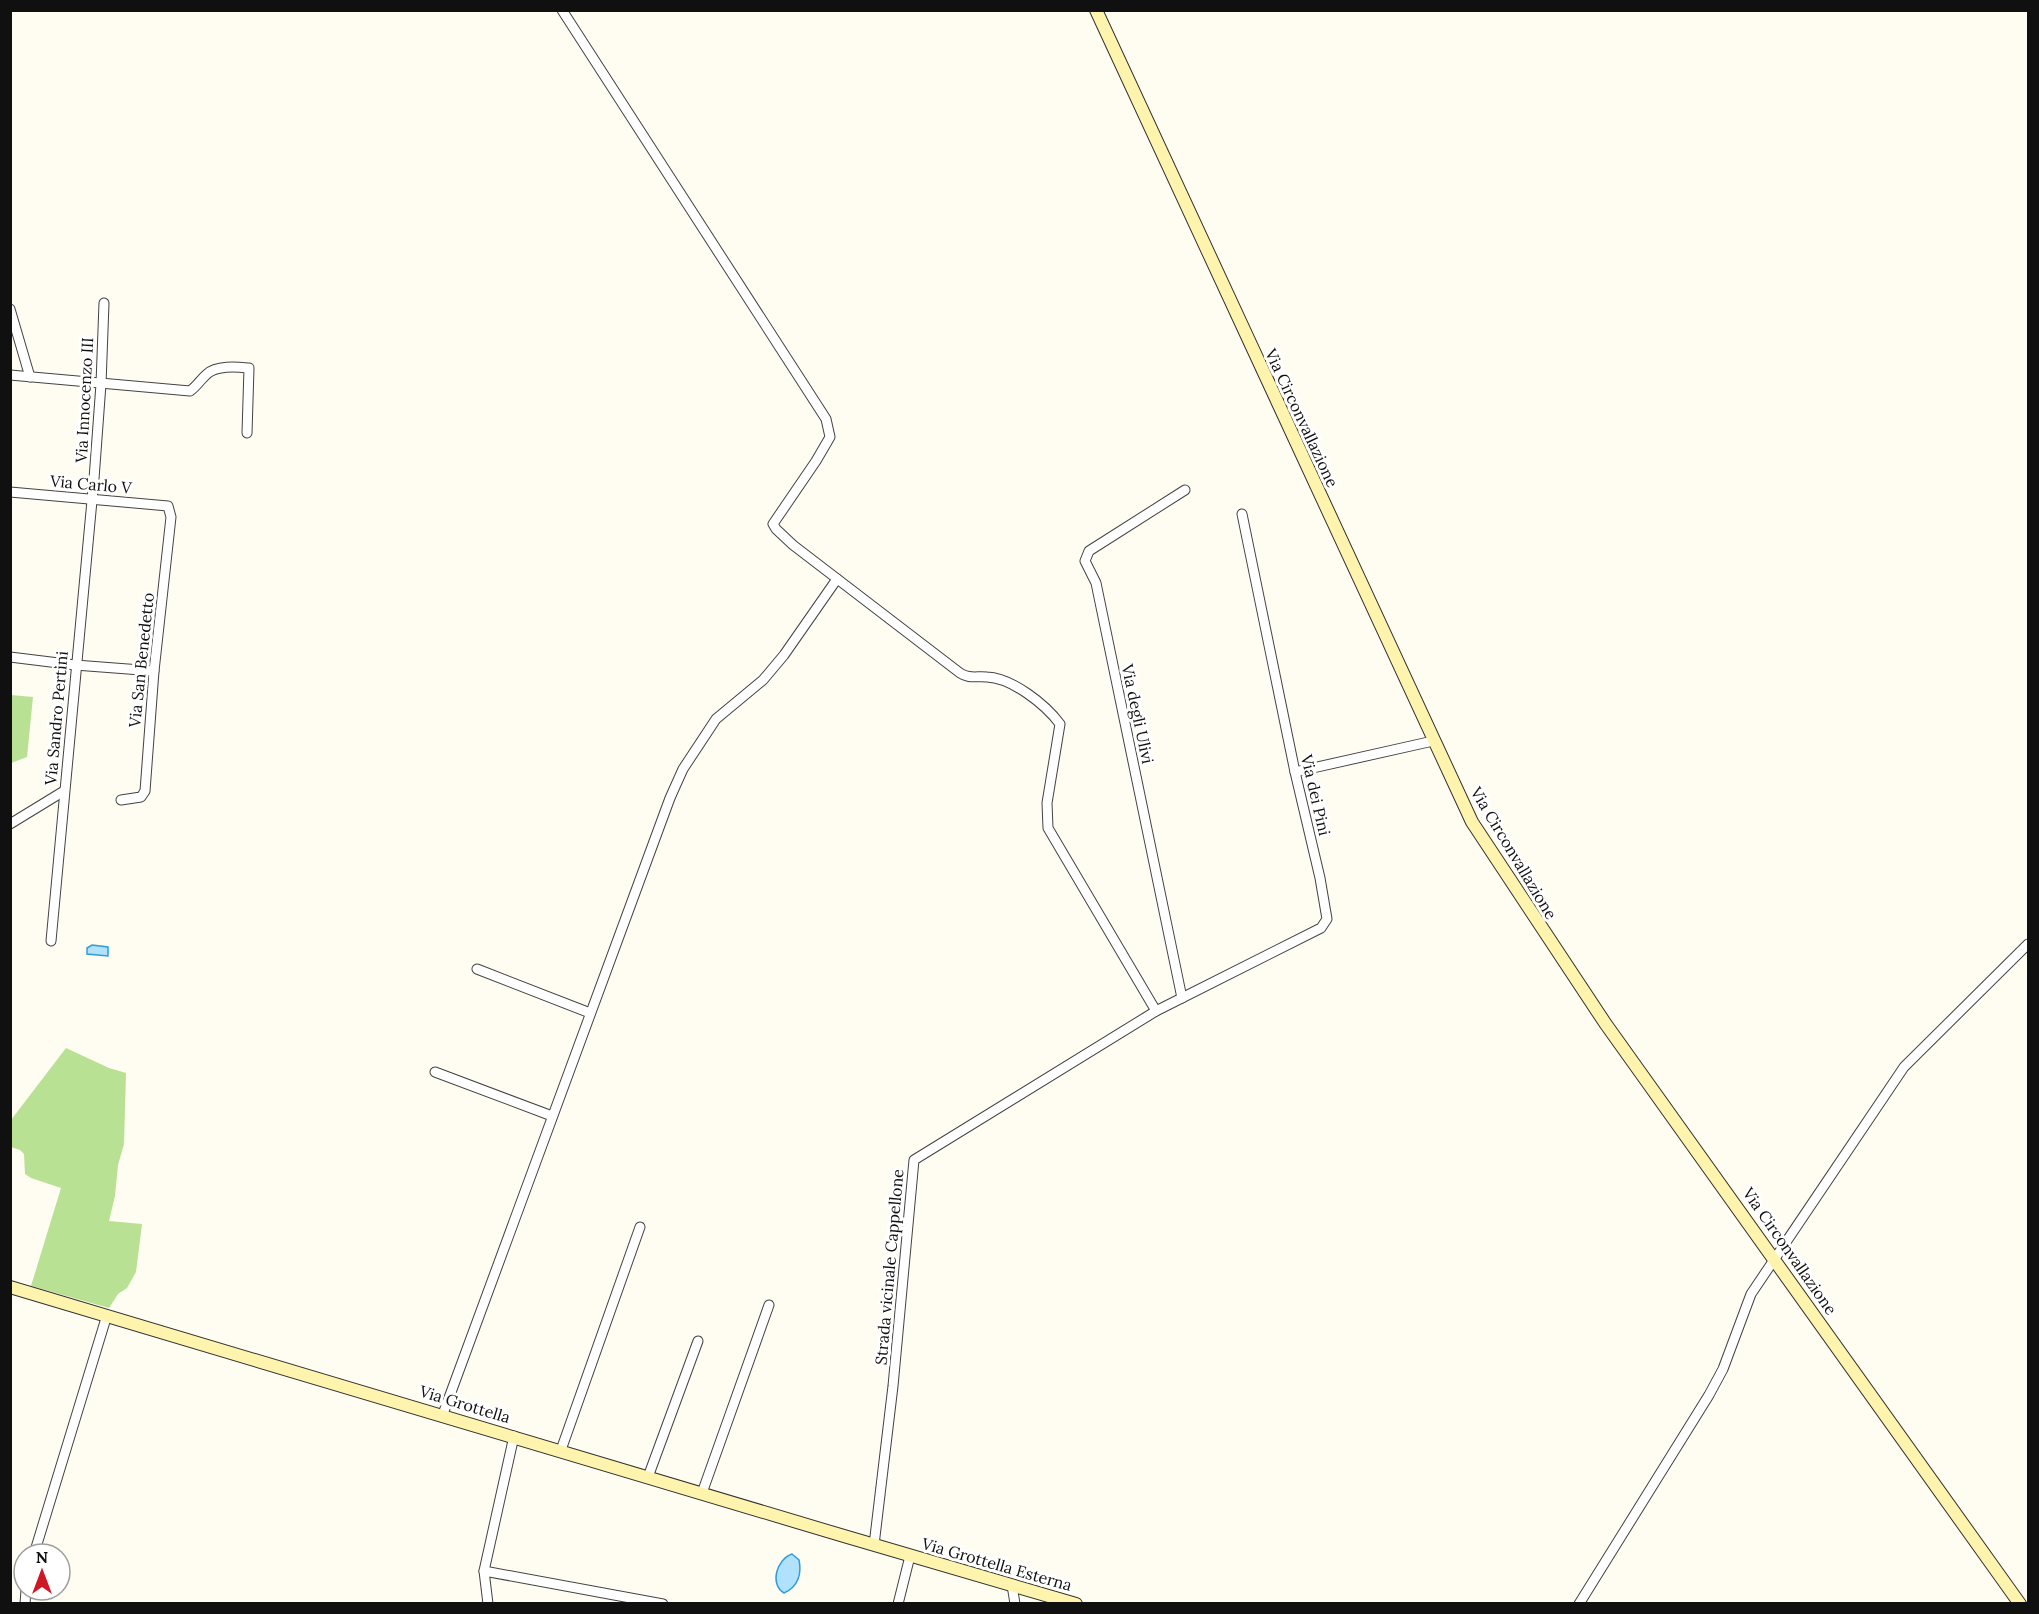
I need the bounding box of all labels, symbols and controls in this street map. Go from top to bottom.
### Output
street label: Via Innocenzo III [71,337,97,464]
street label: Via Circonvallazione [1261,345,1343,491]
street label: Via Carlo V [48,470,133,498]
street label: Via San Benedetto [124,592,158,729]
street label: Via Sandro Pertini [40,650,72,787]
street label: Via degli Ulivi [1117,661,1158,766]
street label: Via dei Pini [1297,752,1335,837]
street label: Via Circonvallazione [1466,782,1561,923]
street label: Strada vicinale Cappellone [870,1168,908,1366]
street label: Via Circonvallazione [1738,1183,1842,1319]
street label: Via Grottella [416,1380,513,1427]
street label: Via Grottella Esterna [919,1533,1074,1595]
north arrow [12,1542,72,1602]
text: N [36,1547,48,1567]

